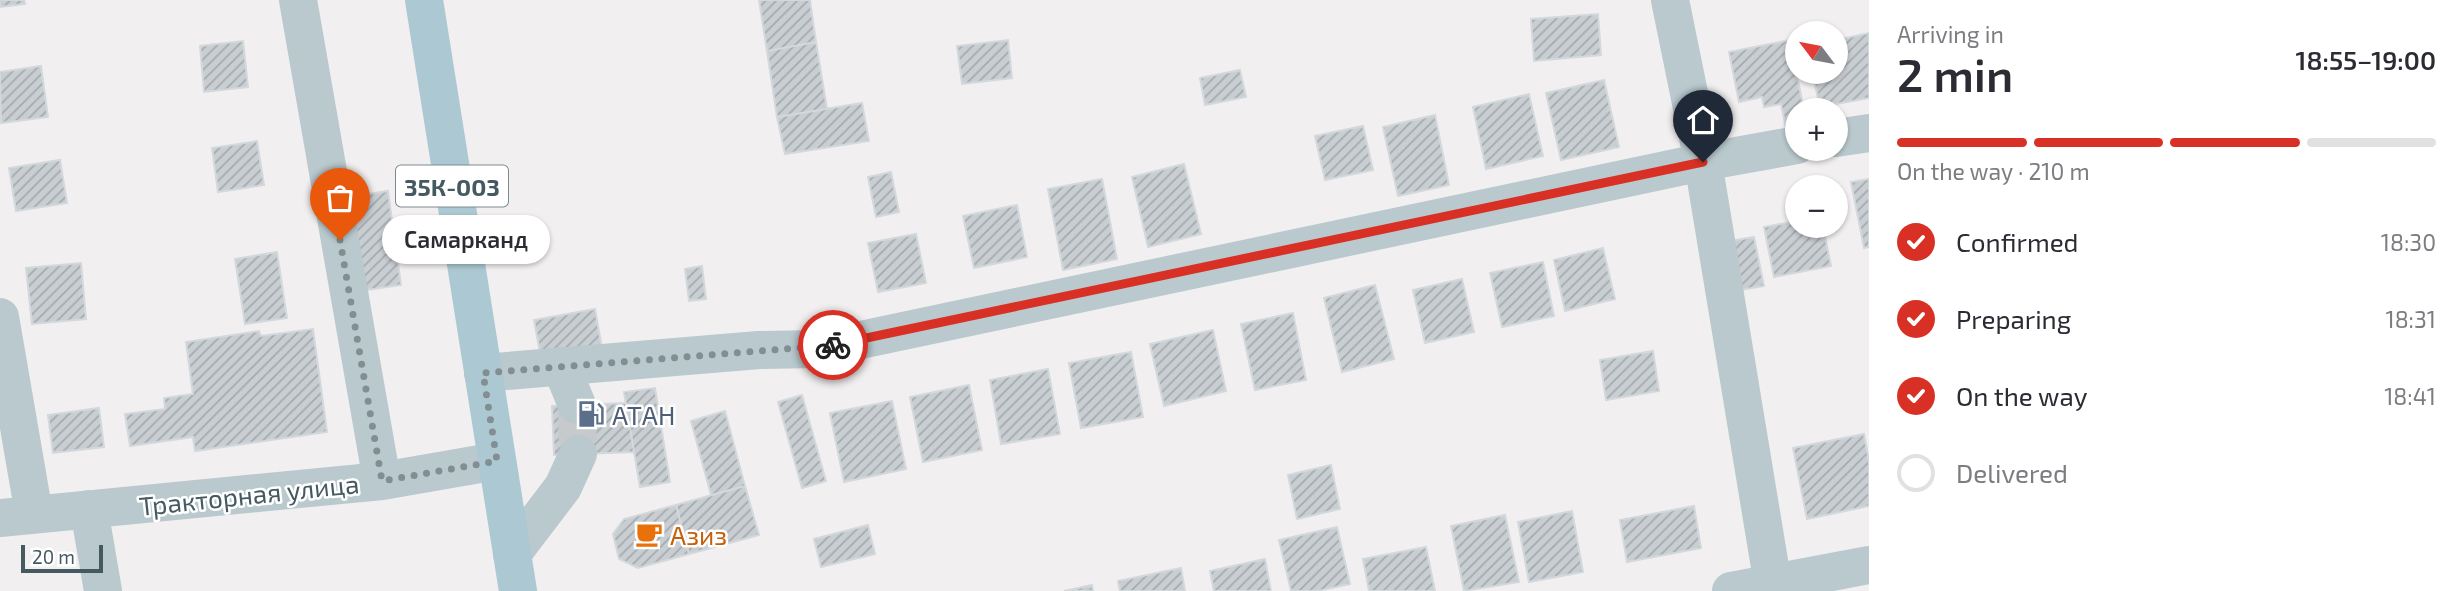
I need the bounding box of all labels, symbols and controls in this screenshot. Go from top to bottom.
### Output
text: Arriving in [1897,20,2004,48]
north arrow [1785,21,1848,84]
map controls [1785,21,1848,238]
text: 18:55–19:00 [2296,44,2436,75]
text: 2 min [1897,46,2013,101]
pin [1673,90,1733,162]
button: + [1785,98,1848,161]
icon: home [1684,101,1722,139]
text: On the way · 210 m [1897,157,2090,185]
road number: 35К-003 [396,166,508,206]
pin [310,168,370,240]
button: − [1785,175,1848,238]
icon: bag [321,179,359,217]
callout: Самарканд [382,216,550,264]
icon: check [1897,223,1935,261]
text: Самарканд [404,225,528,253]
text: Confirmed [1956,226,2079,257]
text: 18:30 [2381,228,2436,256]
icon: check [1897,300,1935,338]
text: Preparing [1956,303,2071,334]
text: 18:31 [2386,305,2436,333]
courier [798,310,868,380]
icon: bike [814,326,852,364]
icon: check [1897,377,1935,415]
text: On the way [1956,380,2087,411]
text: 18:41 [2384,382,2436,410]
fuel station icon: АТАН [576,399,606,429]
place label: АТАН [612,399,675,430]
text: Delivered [1956,457,2068,488]
street label: Тракторная улица [138,467,361,522]
cafe icon: Азиз [634,519,664,549]
place label: Азиз [670,519,727,550]
scale bar [21,542,103,574]
text: 20 m [32,545,75,568]

